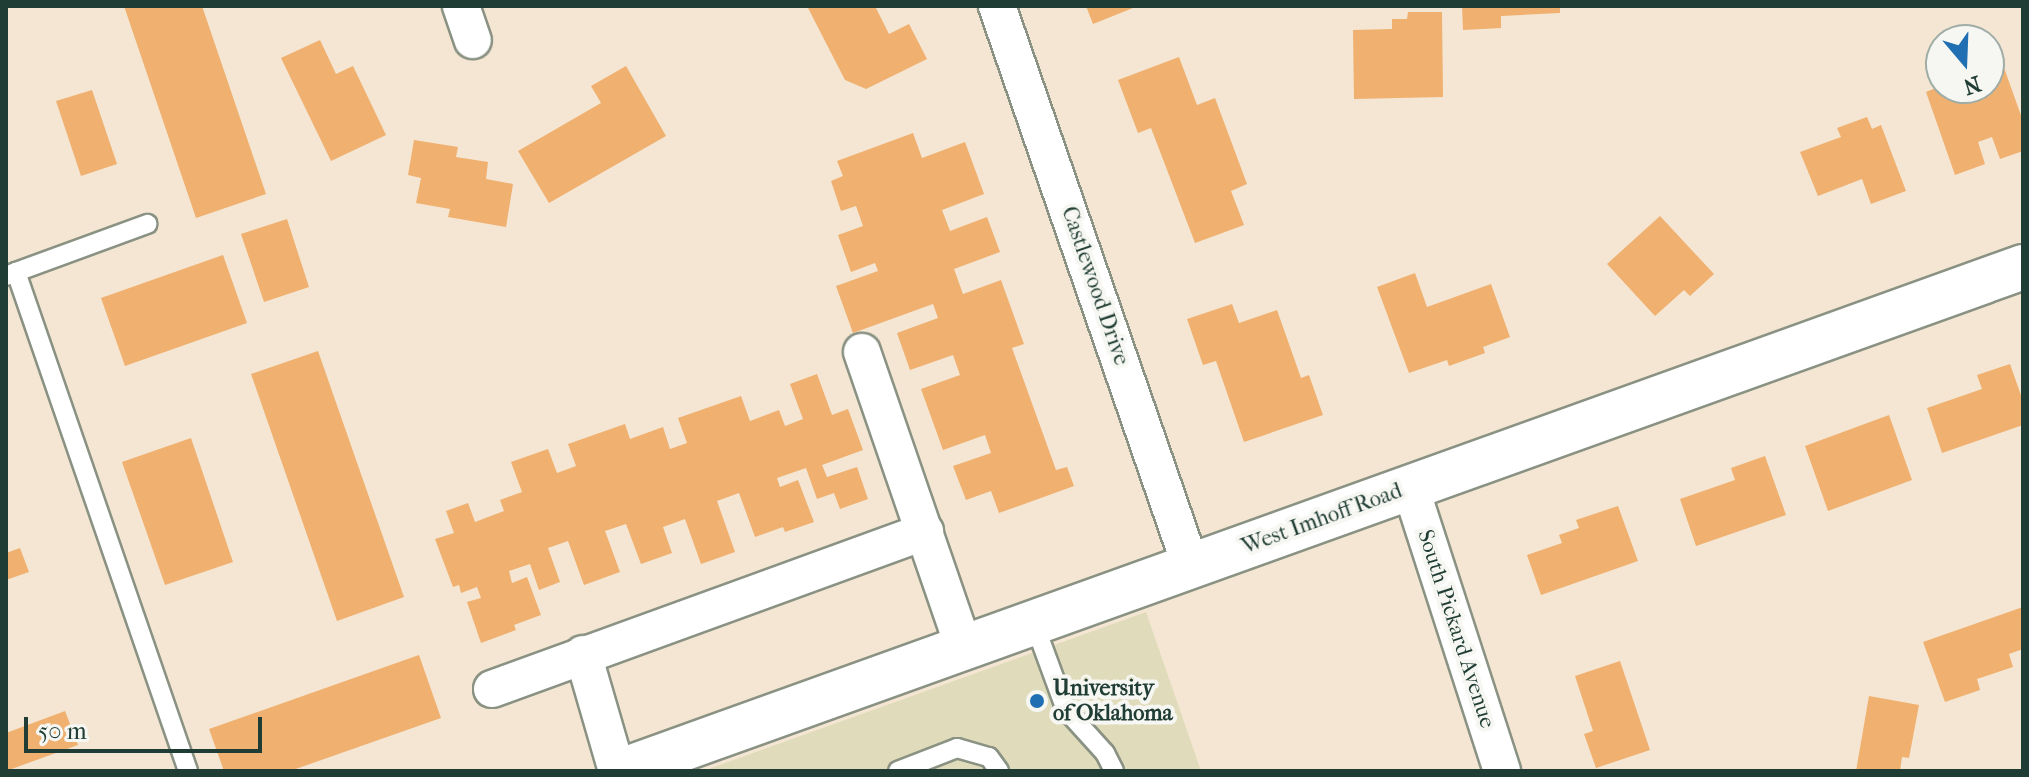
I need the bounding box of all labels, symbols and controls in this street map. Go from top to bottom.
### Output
north arrow [1925,24,2005,104]
text: N [1960,70,1984,100]
street label: Castlewood Drive [1055,203,1135,369]
street label: West Imhoff Road [1238,478,1406,560]
street label: South Pickard Avenue [1411,526,1501,732]
place label: University of Oklahoma [1053,675,1173,726]
marker: University of Oklahoma [1028,692,1046,710]
scale bar [28,701,266,751]
text: 50 m [38,717,87,745]

